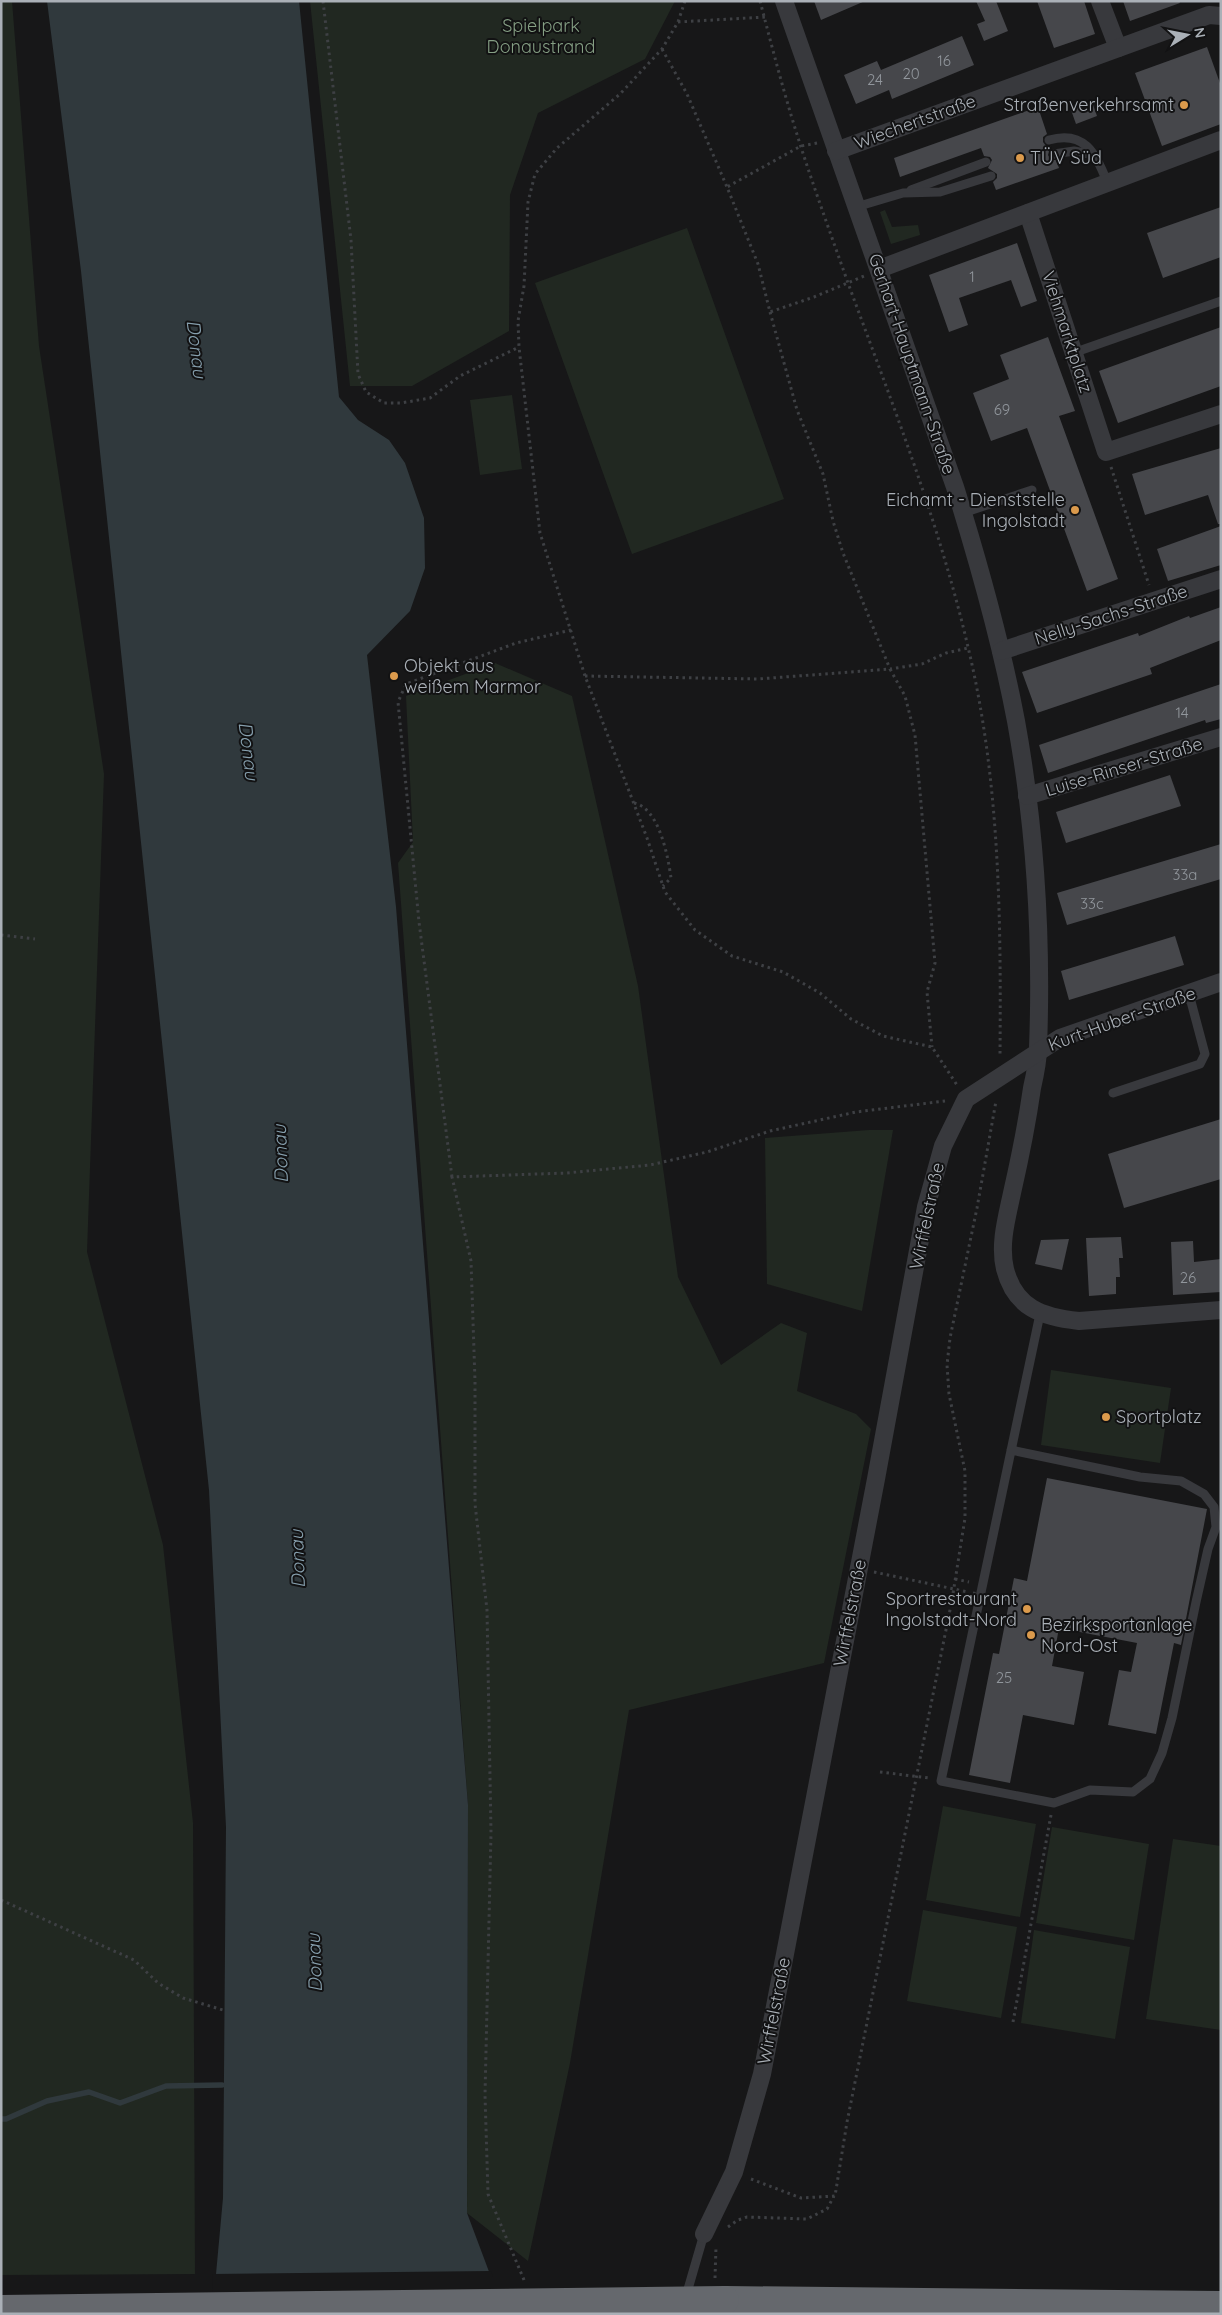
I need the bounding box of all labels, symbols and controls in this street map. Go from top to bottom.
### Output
north arrow [1162,10,1212,60]
park label: Spielpark Donaustrand [487,14,595,58]
text: N [1190,26,1210,39]
house number: 16 [937,51,951,70]
house number: 20 [902,64,920,83]
house number: 24 [867,70,883,89]
street label: Wiechertstraße [851,89,979,154]
place label: Straßenverkehrsamt [1004,93,1174,116]
marker: Straßenverkehrsamt [1178,99,1190,111]
place label: TÜV Süd [1030,146,1102,169]
marker: TÜV Süd [1014,152,1026,164]
street label: Gerhart-Hauptmann-Straße [864,251,961,477]
house number: 1 [969,267,975,286]
street label: Viehmarktplatz [1037,268,1098,396]
water label: Donau [182,319,213,381]
house number: 69 [994,400,1010,419]
place label: Eichamt - Dienststelle Ingolstadt [886,488,1065,532]
marker: Eichamt - Dienststelle Ingolstadt [1069,504,1081,516]
street label: Nelly-Sachs-Straße [1031,579,1190,650]
place label: Objekt aus weißem Marmor [404,654,541,698]
marker: Objekt aus weißem Marmor [388,670,400,682]
house number: 14 [1175,703,1189,722]
water label: Donau [234,721,265,783]
street label: Luise-Rinser-Straße [1043,732,1205,801]
house number: 33a [1173,865,1197,884]
house number: 33c [1080,894,1104,913]
street label: Kurt-Huber-Straße [1045,981,1199,1056]
water label: Donau [267,1123,293,1184]
street label: Wirffelstraße [904,1160,949,1271]
house number: 26 [1180,1268,1196,1287]
place label: Sportplatz [1116,1405,1202,1428]
marker: Sportplatz [1100,1411,1112,1423]
water label: Donau [284,1528,310,1589]
street label: Wirffelstraße [828,1557,871,1668]
place label: Sportrestaurant Ingolstadt-Nord [885,1587,1017,1631]
marker: Sportrestaurant Ingolstadt-Nord [1021,1603,1033,1615]
place label: Bezirksportanlage Nord-Ost [1041,1613,1192,1657]
marker: Bezirksportanlage Nord-Ost [1025,1629,1037,1641]
house number: 25 [996,1668,1012,1687]
water label: Donau [301,1932,327,1993]
street label: Wirffelstraße [752,1955,795,2066]

